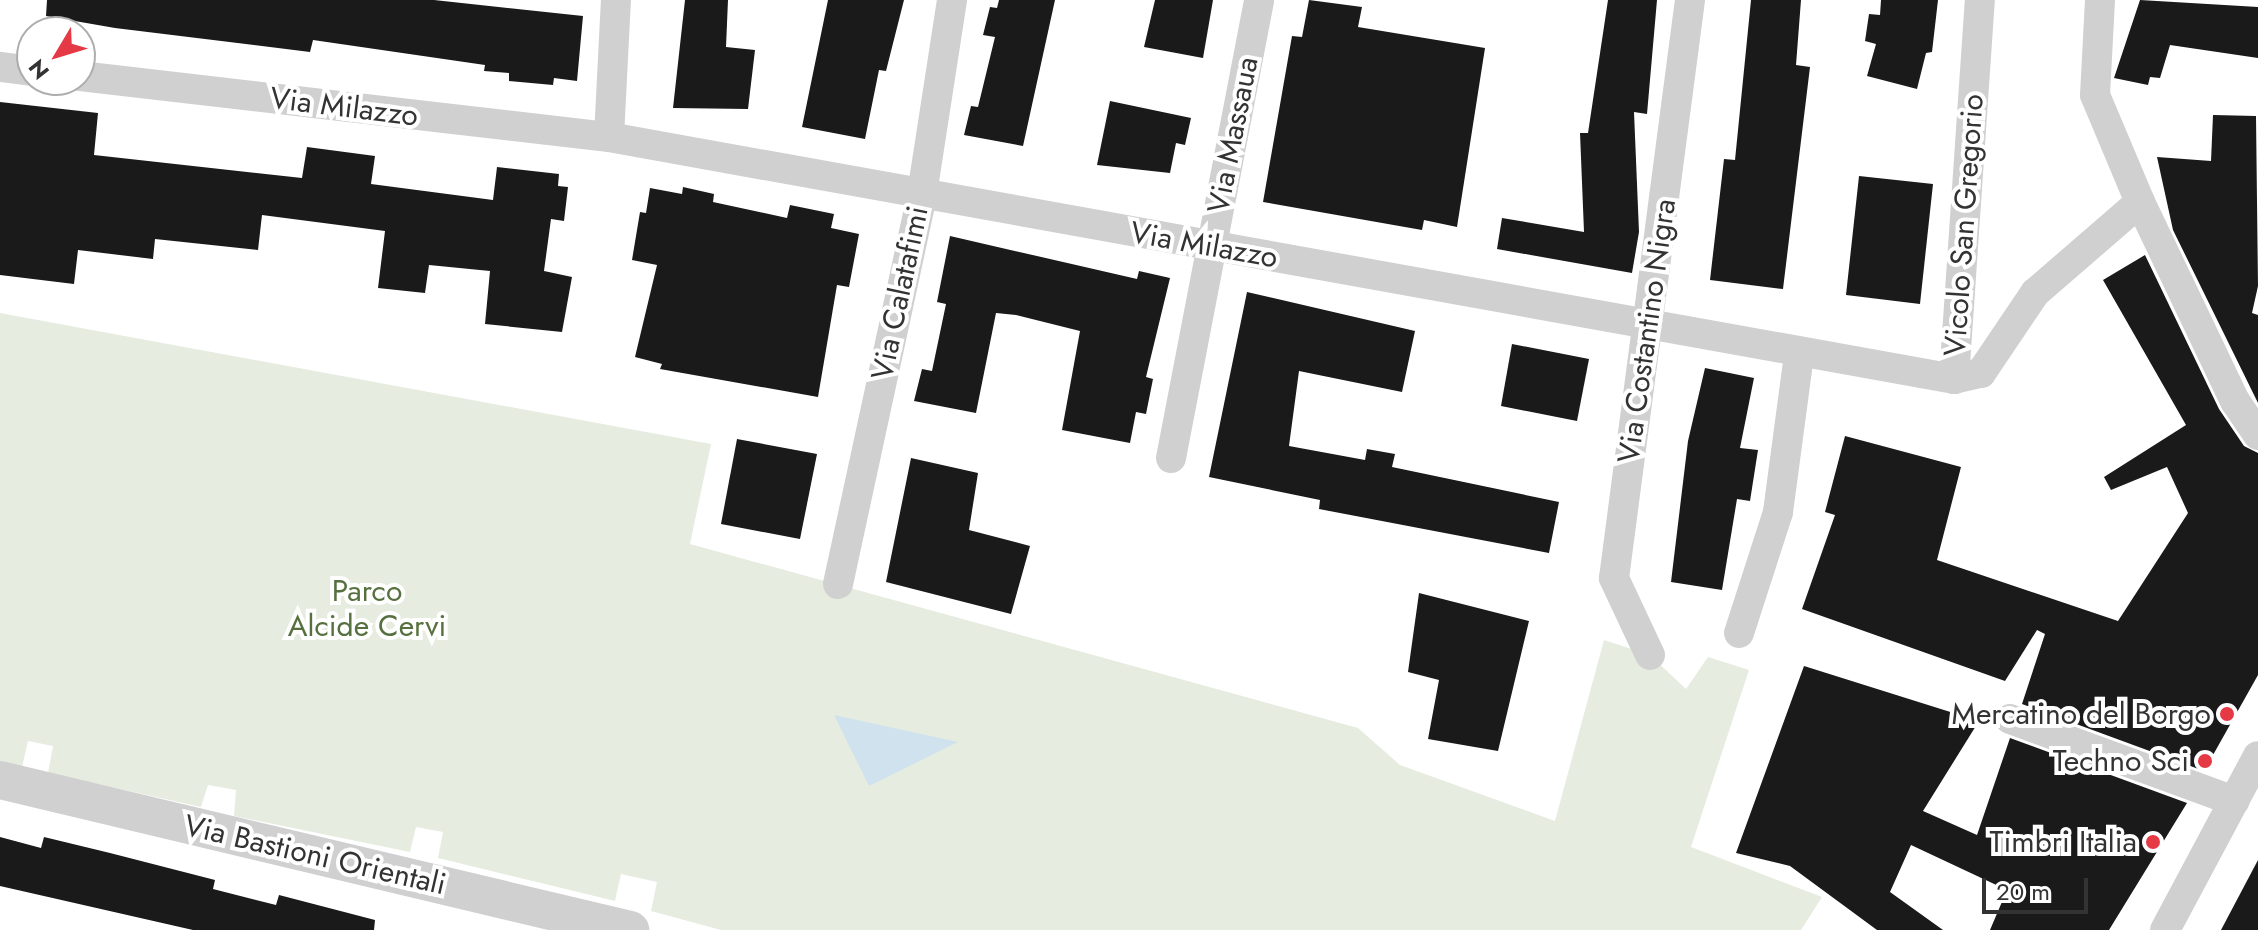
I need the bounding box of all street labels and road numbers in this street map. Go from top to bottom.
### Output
street label: Via Massaua [1200,54,1266,216]
street label: Via Milazzo [268,80,420,134]
street label: Vicolo San Gregorio [1937,93,1991,357]
street label: Via Costantino Nigra [1611,197,1683,465]
street label: Via Calatafimi [864,203,936,383]
street label: Via Milazzo [1128,214,1280,276]
street label: Via Bastioni Orientali [181,807,449,903]

